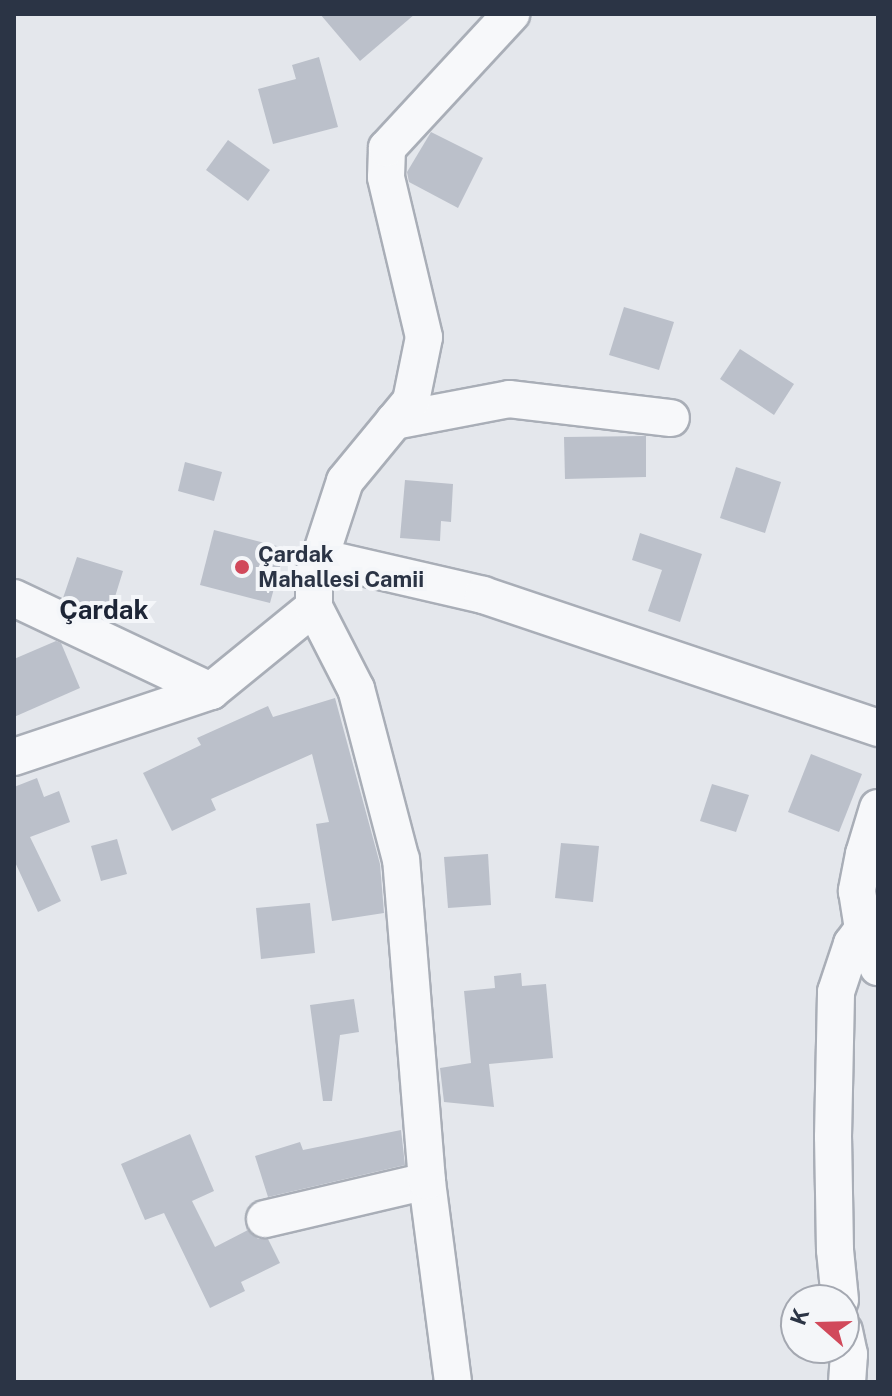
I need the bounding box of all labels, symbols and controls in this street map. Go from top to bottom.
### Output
place label: Çardak Mahallesi Camii [258,541,424,592]
marker: Çardak Mahallesi Camii [233,558,251,576]
district label: Çardak [59,594,149,626]
north arrow [780,1284,860,1364]
text: K [784,1305,814,1328]

